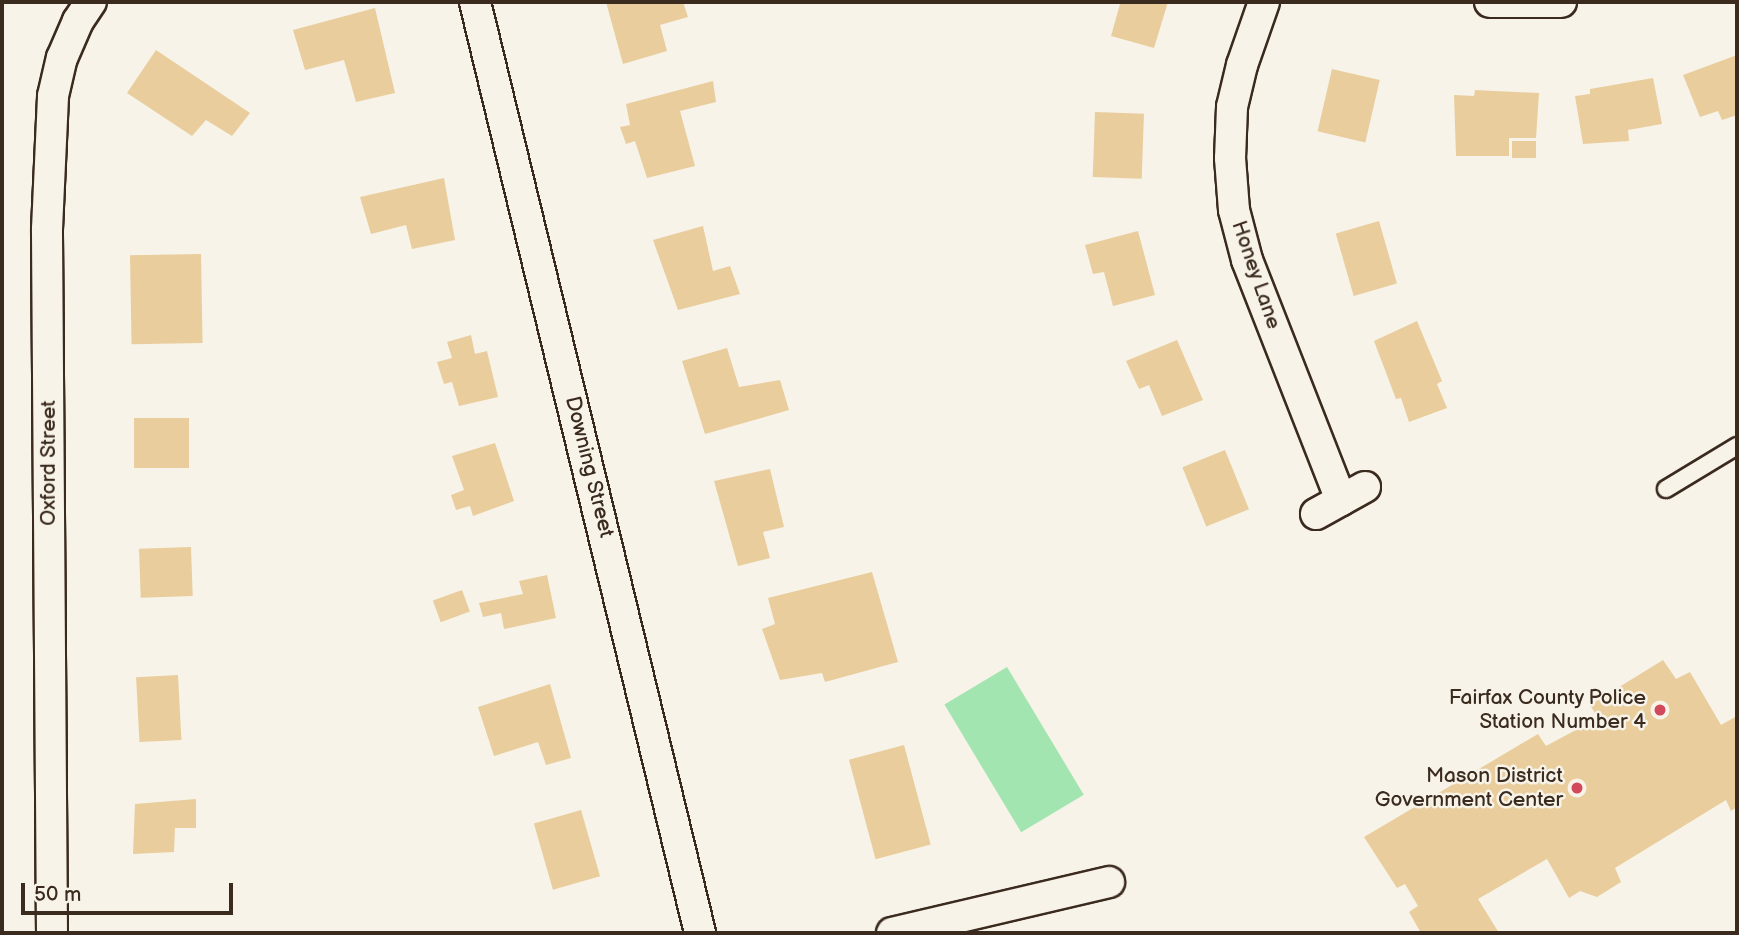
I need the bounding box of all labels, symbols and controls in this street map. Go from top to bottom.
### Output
street label: Honey Lane [1226,217,1286,333]
street label: Downing Street [559,394,619,540]
street label: Oxford Street [36,400,62,526]
place label: Fairfax County Police Station Number 4 [1447,685,1646,735]
marker: Fairfax County Police Station Number 4 [1652,702,1668,718]
place label: Mason District Government Center [1375,763,1563,813]
marker: Mason District Government Center [1569,780,1585,796]
scale bar [24,869,236,913]
text: 50 m [34,882,81,907]

